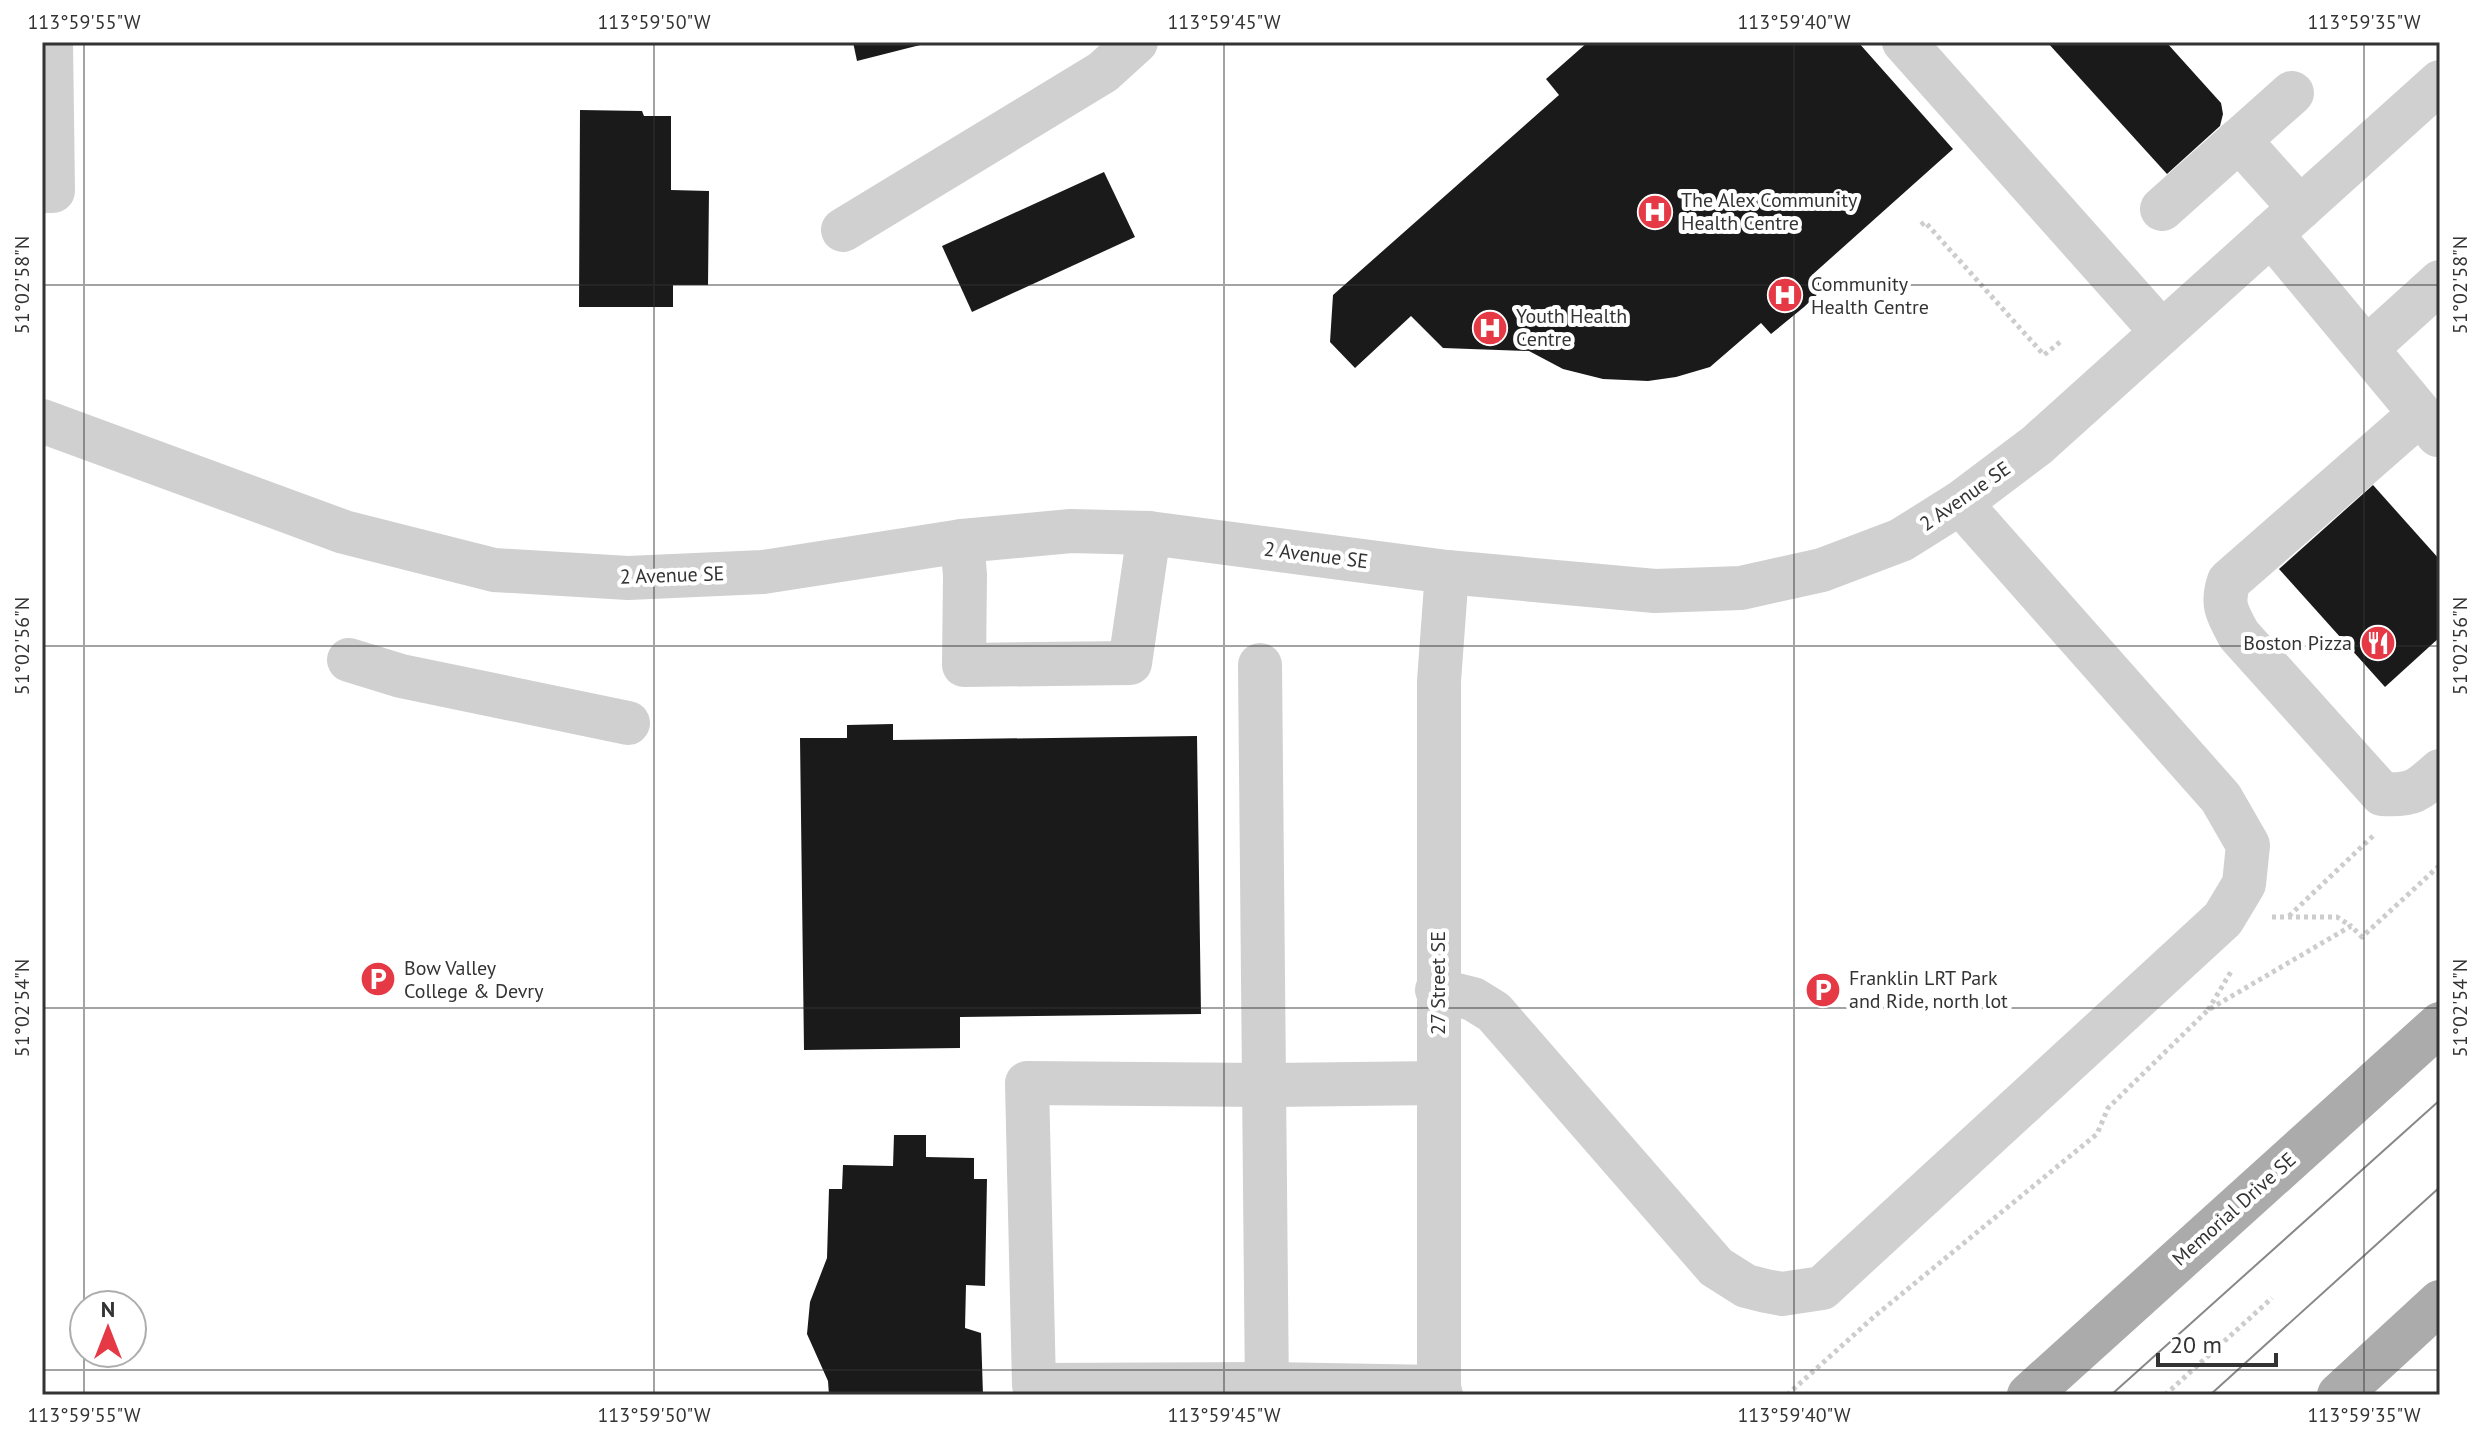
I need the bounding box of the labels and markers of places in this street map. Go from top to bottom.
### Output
place label: The Alex Community Health Centre [1681,187,1858,236]
hospital icon: The Alex Community Health Centre [1636,193,1674,231]
place label: Community Health Centre [1811,271,1929,320]
hospital icon: Community Health Centre [1766,276,1804,314]
place label: Youth Health Centre [1516,303,1627,352]
hospital icon: Youth Health Centre [1471,309,1509,347]
restaurant icon: Boston Pizza [2359,624,2397,662]
place label: Boston Pizza [2243,630,2352,656]
place label: Bow Valley College & Devry [404,955,544,1004]
parking icon: Bow Valley College & Devry [359,960,397,998]
place label: Franklin LRT Park and Ride, north lot [1849,965,2008,1014]
parking icon: Franklin LRT Park and Ride, north lot [1804,971,1842,1009]

